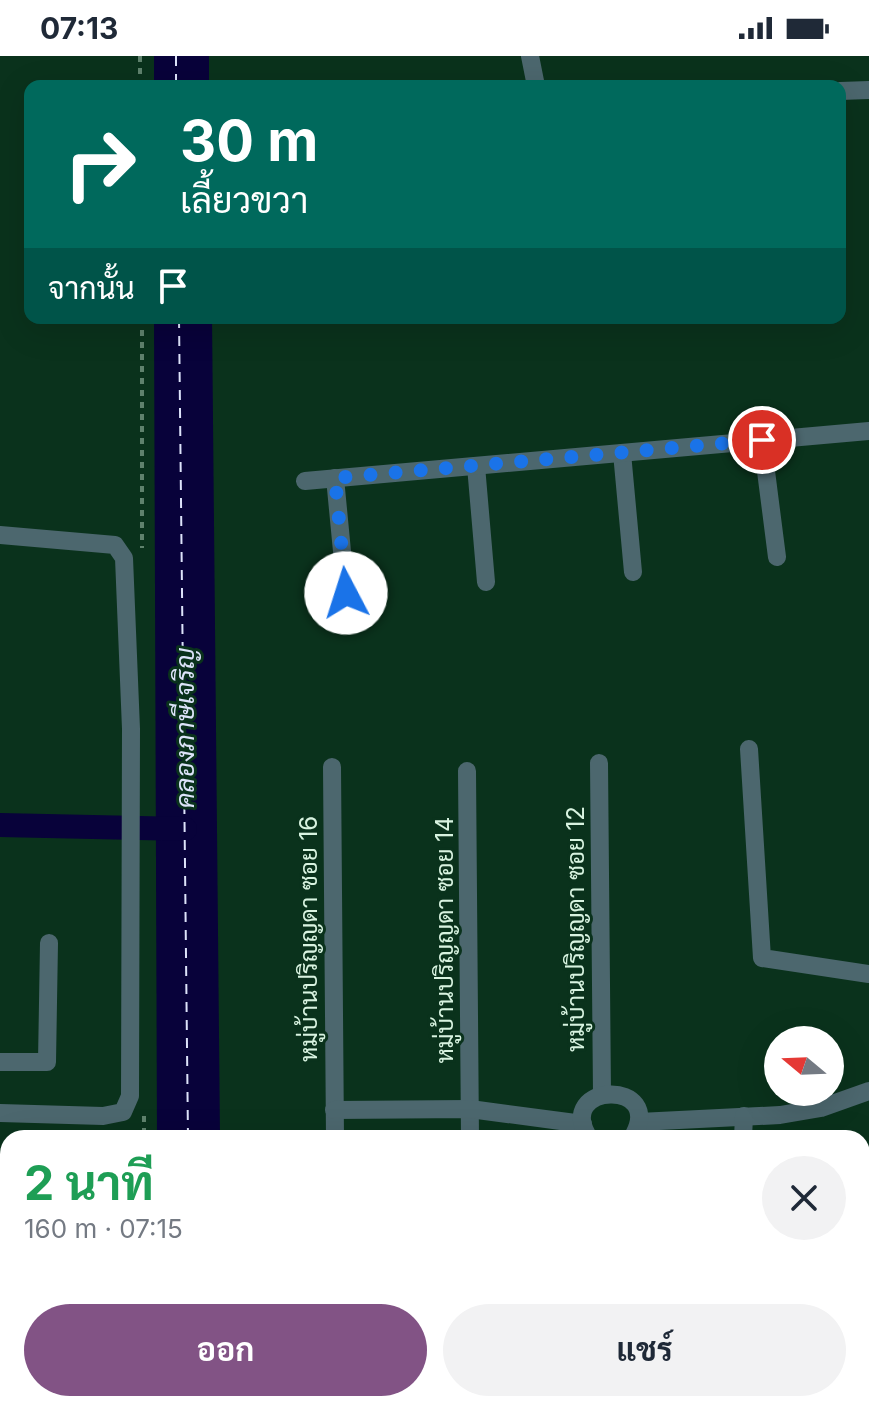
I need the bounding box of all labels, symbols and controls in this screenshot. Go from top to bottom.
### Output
text: 07:13 [40,10,118,46]
text: 30 m [180,107,318,175]
icon: right [48,112,152,216]
text: เลี้ยวขวา [180,178,308,222]
icon: arrive [151,264,195,308]
text: จากนั้น [48,270,135,306]
pin [728,406,796,474]
icon: arrive [740,418,784,462]
position arrow [304,551,388,635]
water label: คลองภาษีเจริญ [169,647,201,808]
street label: หมู่บ้านปริญญดา ซอย 12 [561,806,593,1052]
street label: หมู่บ้านปริญญดา ซอย 16 [294,816,326,1062]
street label: หมู่บ้านปริญญดา ซอย 14 [430,817,462,1063]
north arrow [764,1026,844,1106]
map controls [764,1026,844,1106]
text: 2 นาที [24,1153,154,1212]
button: close [762,1156,846,1240]
text: 160 m · 07:15 [24,1213,183,1244]
button: ออก [24,1304,427,1396]
button: แชร์ [443,1304,846,1396]

